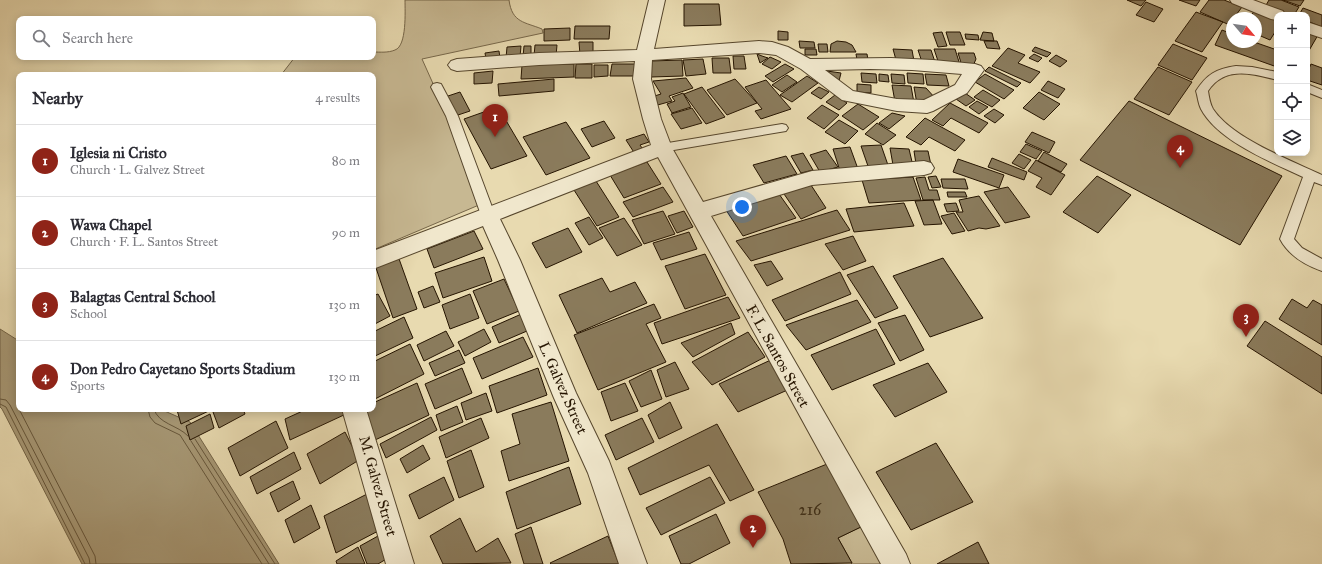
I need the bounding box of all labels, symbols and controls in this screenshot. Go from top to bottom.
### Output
north arrow [1226,12,1262,48]
map controls [1274,12,1310,156]
button: + [1274,12,1310,48]
search box [16,16,376,60]
icon: search [30,27,52,49]
text: Search here [62,29,133,47]
button: − [1274,48,1310,84]
button: locate [1274,84,1310,120]
text: Nearby [32,88,83,109]
text: 4 results [315,90,360,106]
pin: 1 [482,104,508,137]
button: layers [1274,120,1310,156]
pin: 4 [1167,135,1193,168]
text: Iglesia ni Cristo [70,144,167,162]
text: 1 [42,153,48,169]
text: 80 m [332,153,360,169]
text: Church · L. Galvez Street [70,162,205,178]
your location [732,197,752,217]
text: Wawa Chapel [70,216,152,234]
text: 2 [42,225,48,241]
text: 90 m [332,225,360,241]
text: Church · F. L. Santos Street [70,234,218,250]
text: Balagtas Central School [70,288,216,306]
text: 3 [42,297,48,313]
text: 130 m [328,297,360,313]
street label: F. L. Santos Street [742,302,814,411]
pin: 3 [1233,304,1259,337]
text: School [70,306,107,322]
street label: L. Galvez Street [535,339,592,438]
text: Don Pedro Cayetano Sports Stadium [70,360,295,378]
text: 4 [41,369,49,385]
text: 130 m [328,369,360,385]
text: Sports [70,378,105,394]
street label: M. Galvez Street [355,434,401,539]
house number: 216 [799,500,822,519]
pin: 2 [740,515,766,548]

